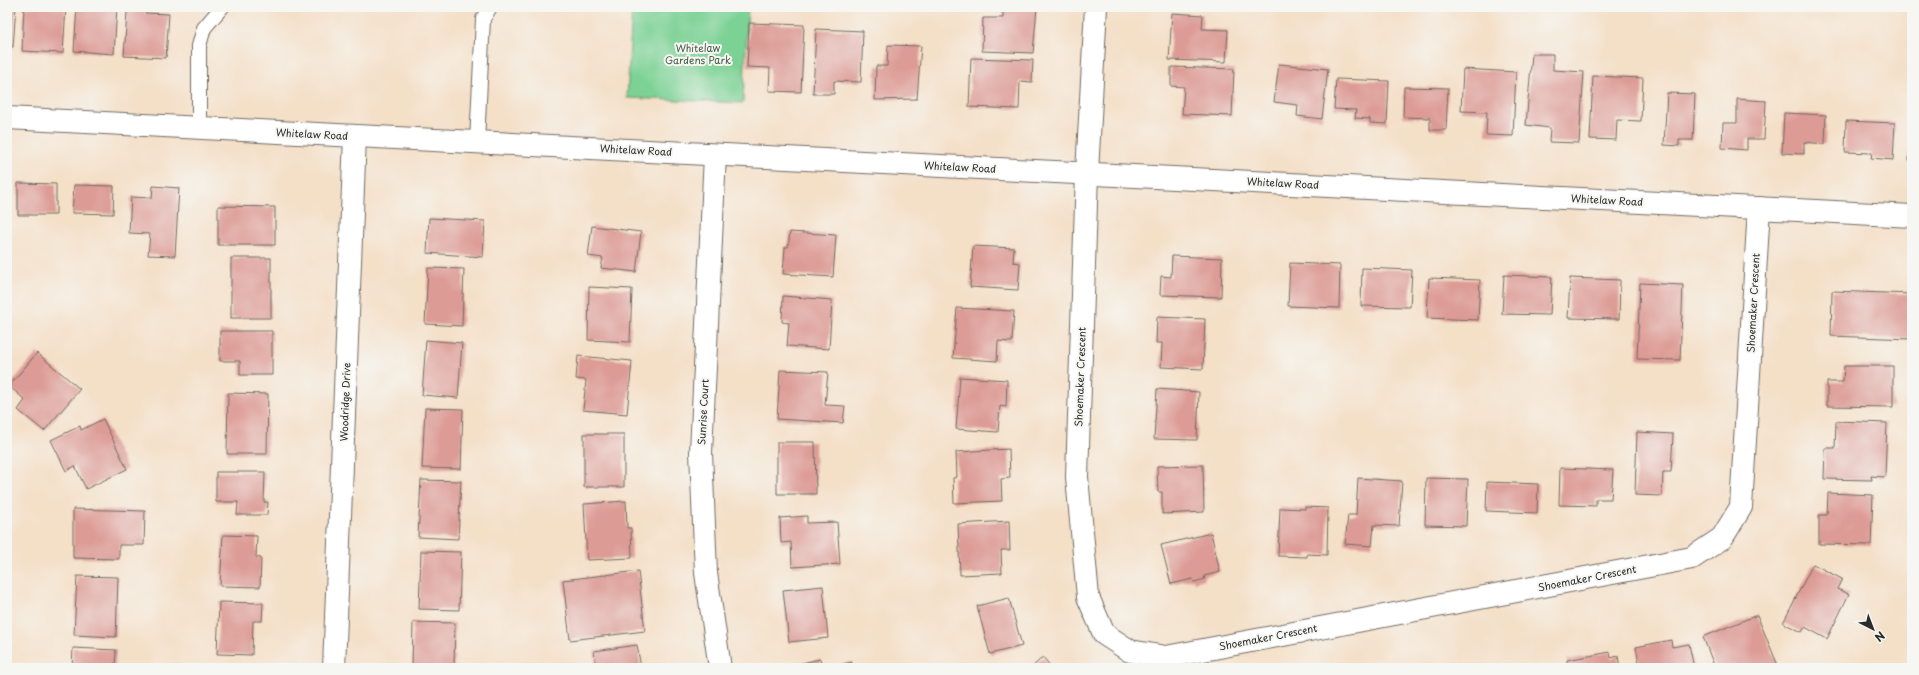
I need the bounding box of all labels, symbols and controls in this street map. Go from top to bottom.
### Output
park label: Whitelaw Gardens Park [665,40,731,67]
street label: Whitelaw Road [276,124,349,143]
street label: Whitelaw Road [600,140,673,159]
street label: Whitelaw Road [924,157,997,176]
street label: Whitelaw Road [1247,173,1320,192]
street label: Whitelaw Road [1571,190,1644,209]
street label: Shoemaker Crescent [1742,253,1763,353]
street label: Shoemaker Crescent [1070,327,1089,427]
street label: Woodridge Drive [336,362,353,442]
street label: Sunrise Court [693,379,712,445]
street label: Shoemaker Crescent [1536,561,1637,594]
north arrow [1853,609,1893,649]
street label: Shoemaker Crescent [1217,620,1318,653]
text: N [1871,628,1889,646]

